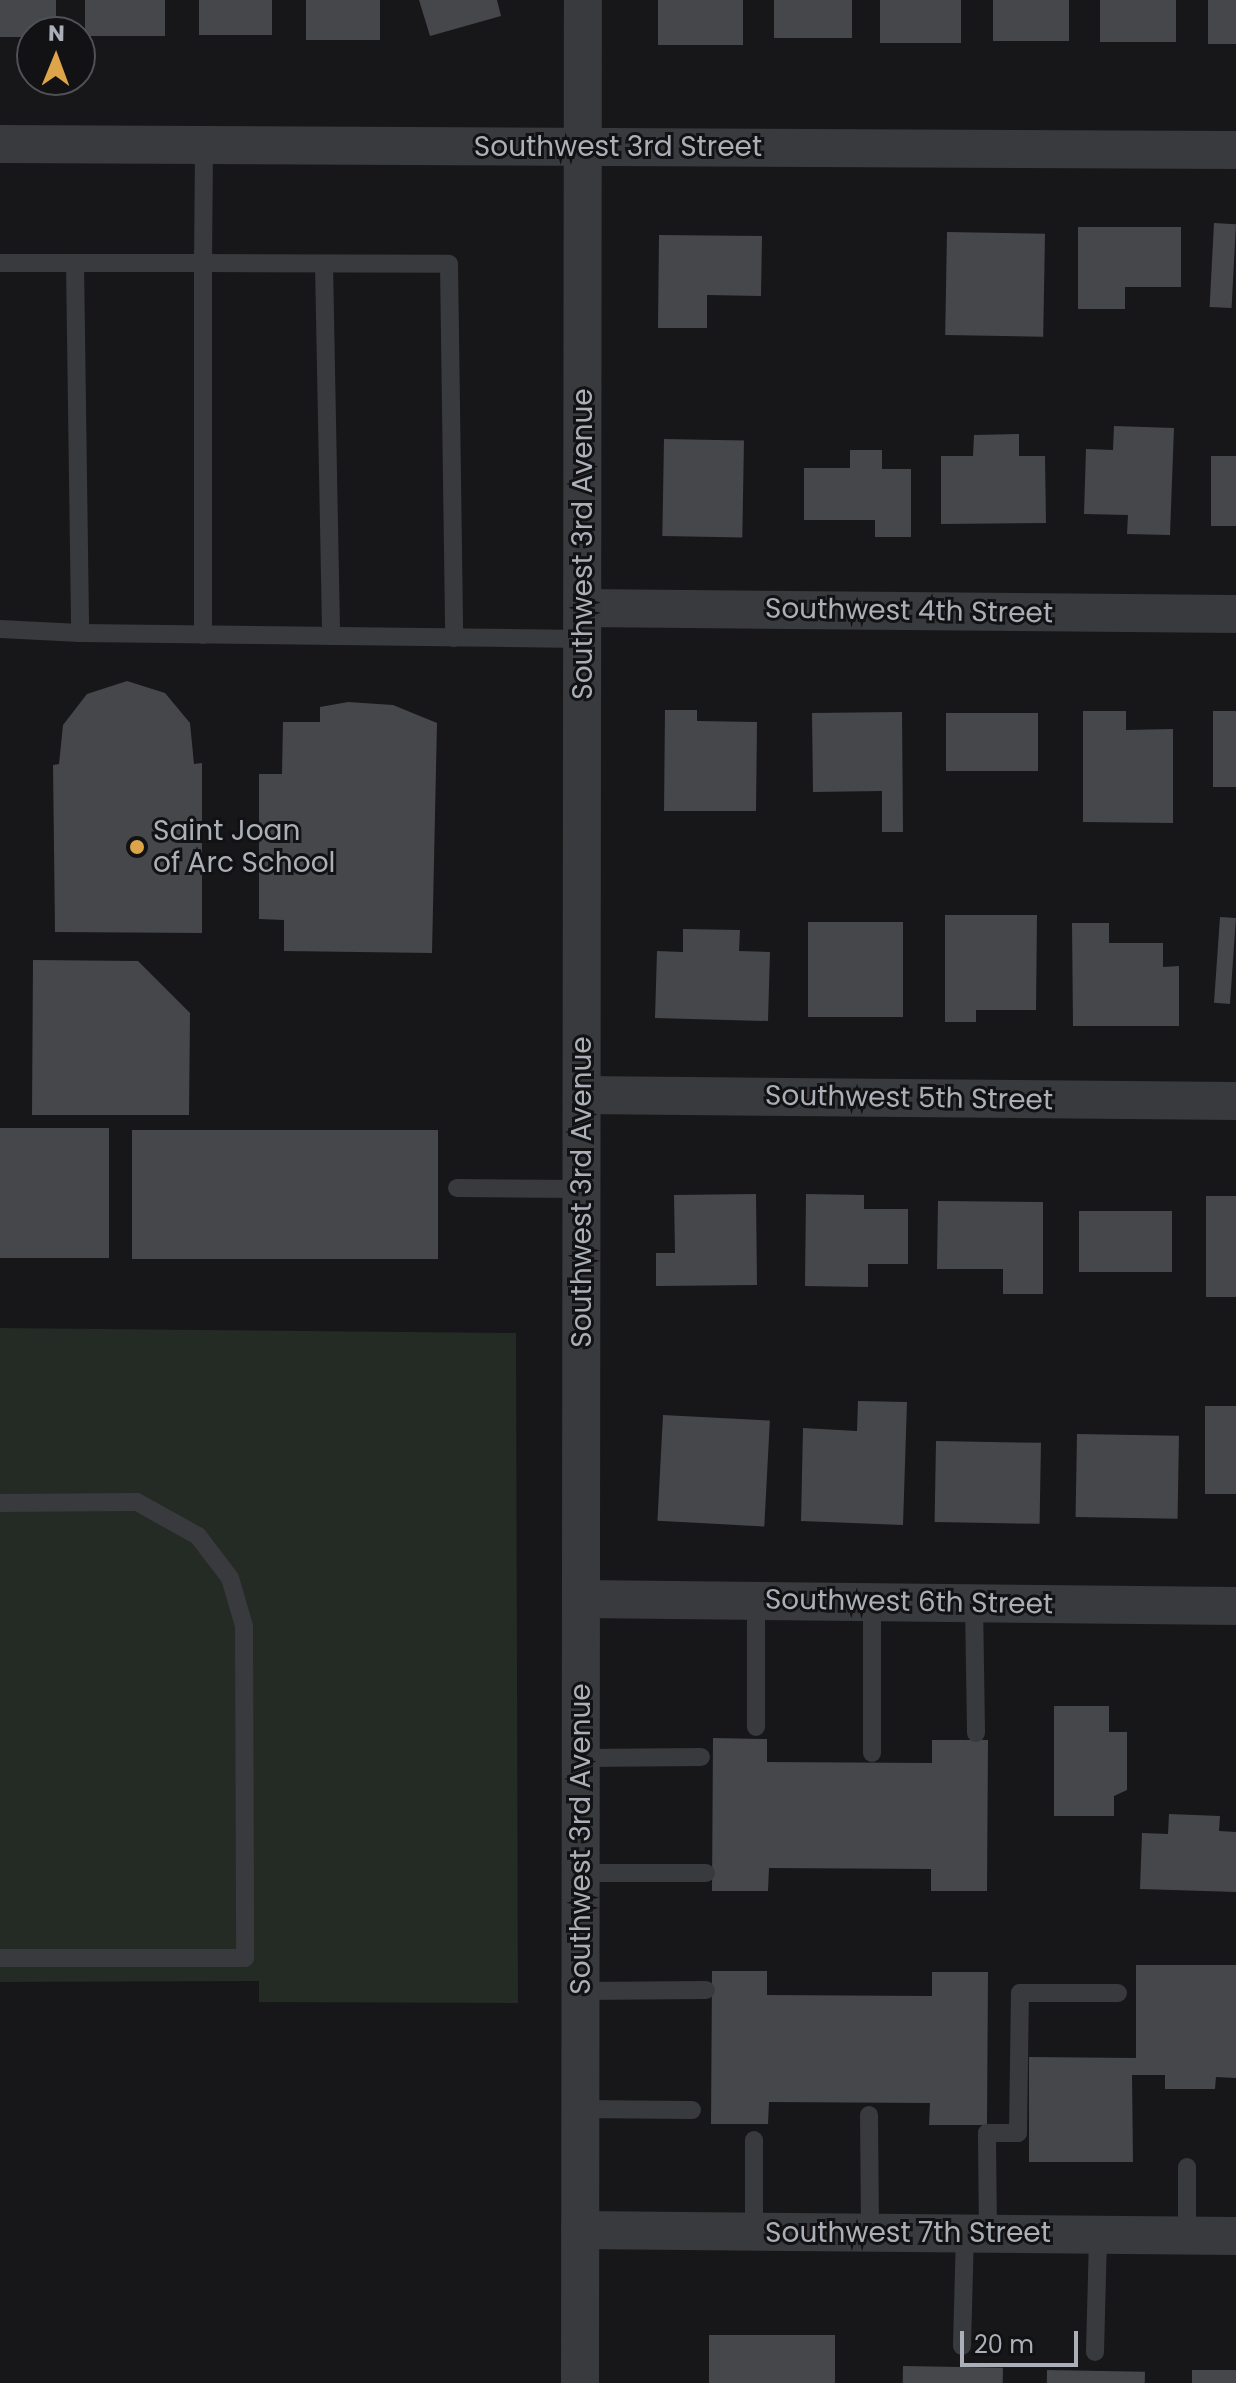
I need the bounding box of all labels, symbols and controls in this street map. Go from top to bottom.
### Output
north arrow [16,16,96,96]
text: N [48,18,65,49]
street label: Southwest 3rd Street [474,130,762,164]
street label: Southwest 3rd Avenue [566,388,600,700]
street label: Southwest 4th Street [765,592,1053,630]
place label: Saint Joan of Arc School [153,814,335,880]
marker: Saint Joan of Arc School [128,838,146,856]
street label: Southwest 3rd Avenue [565,1036,599,1348]
street label: Southwest 5th Street [765,1079,1053,1117]
street label: Southwest 6th Street [765,1583,1053,1621]
street label: Southwest 3rd Avenue [564,1683,598,1995]
street label: Southwest 7th Street [765,2216,1051,2250]
scale bar [964,2315,1082,2365]
text: 20 m [974,2328,1034,2361]

